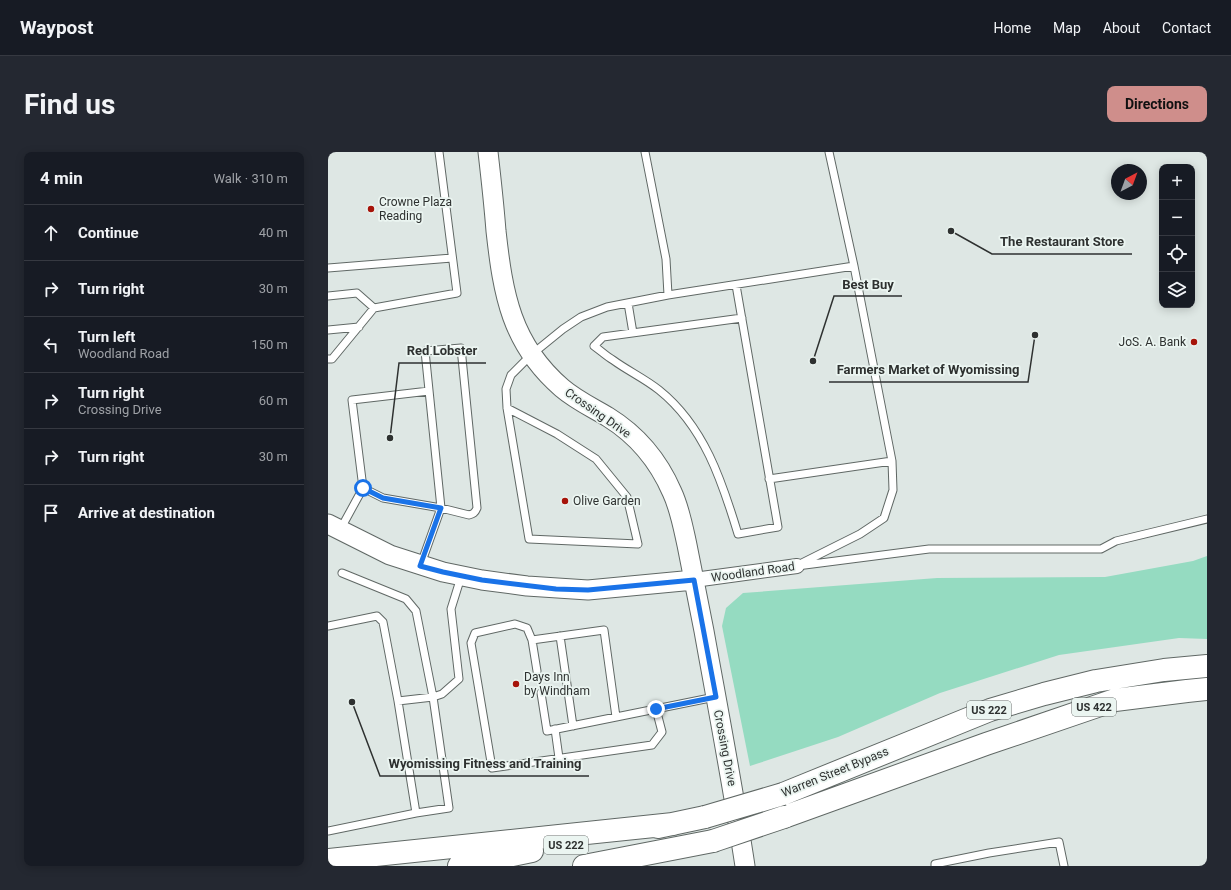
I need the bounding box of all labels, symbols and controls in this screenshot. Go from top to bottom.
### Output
text: Waypost [20,16,94,39]
text: Home [993,20,1031,36]
text: Map [1053,20,1081,36]
text: About [1103,20,1140,36]
text: Contact [1162,20,1211,36]
button: Directions [1107,86,1207,122]
text: Find us [24,88,115,121]
north arrow [1111,164,1147,200]
map controls [1159,164,1195,308]
button: + [1159,164,1195,200]
text: 4 min [40,168,83,188]
text: Walk · 310 m [213,171,288,186]
place label: Crowne Plaza Reading [379,195,452,223]
button: − [1159,200,1195,236]
marker: Crowne Plaza Reading [366,204,376,214]
icon: ahead [40,222,62,244]
text: Continue [78,224,139,242]
text: 40 m [259,225,288,240]
callout: The Restaurant Store [992,229,1132,254]
text: The Restaurant Store [1000,234,1124,249]
button: locate [1159,236,1195,272]
callout: Best Buy [834,271,902,296]
button: layers [1159,272,1195,308]
text: Best Buy [842,277,894,292]
icon: right [40,278,62,300]
text: Turn right [78,280,144,298]
text: 30 m [259,281,288,296]
text: Turn left [78,328,135,346]
icon: left [40,334,62,356]
place label: JoS. A. Bank [1119,335,1187,349]
text: 150 m [251,337,288,352]
marker: JoS. A. Bank [1189,337,1199,347]
callout: Red Lobster [399,338,486,363]
text: Red Lobster [407,343,477,358]
text: Woodland Road [78,346,169,361]
callout: Farmers Market of Wyomissing [829,357,1028,382]
text: Farmers Market of Wyomissing [837,362,1019,377]
text: Turn right [78,384,144,402]
street label: Crossing Drive [562,385,634,441]
icon: right [40,390,62,412]
text: 60 m [259,393,288,408]
text: Crossing Drive [78,402,162,417]
icon: right [40,446,62,468]
text: Turn right [78,448,144,466]
text: 30 m [259,449,288,464]
route start [354,479,372,497]
place label: Olive Garden [573,494,641,508]
marker: Olive Garden [560,496,570,506]
icon: arrive [40,502,62,524]
text: Arrive at destination [78,504,215,522]
street label: Woodland Road [710,559,796,585]
place label: Days Inn by Windham [524,670,590,698]
marker: Days Inn by Windham [511,679,521,689]
road number: US 422 [1072,698,1116,716]
route end [647,700,665,718]
road number: US 222 [967,701,1011,719]
street label: Crossing Drive [711,709,739,787]
street label: Warren Street Bypass [779,744,891,800]
callout: Wyomissing Fitness and Training [380,751,589,776]
text: Wyomissing Fitness and Training [389,756,581,771]
road number: US 222 [544,836,588,854]

